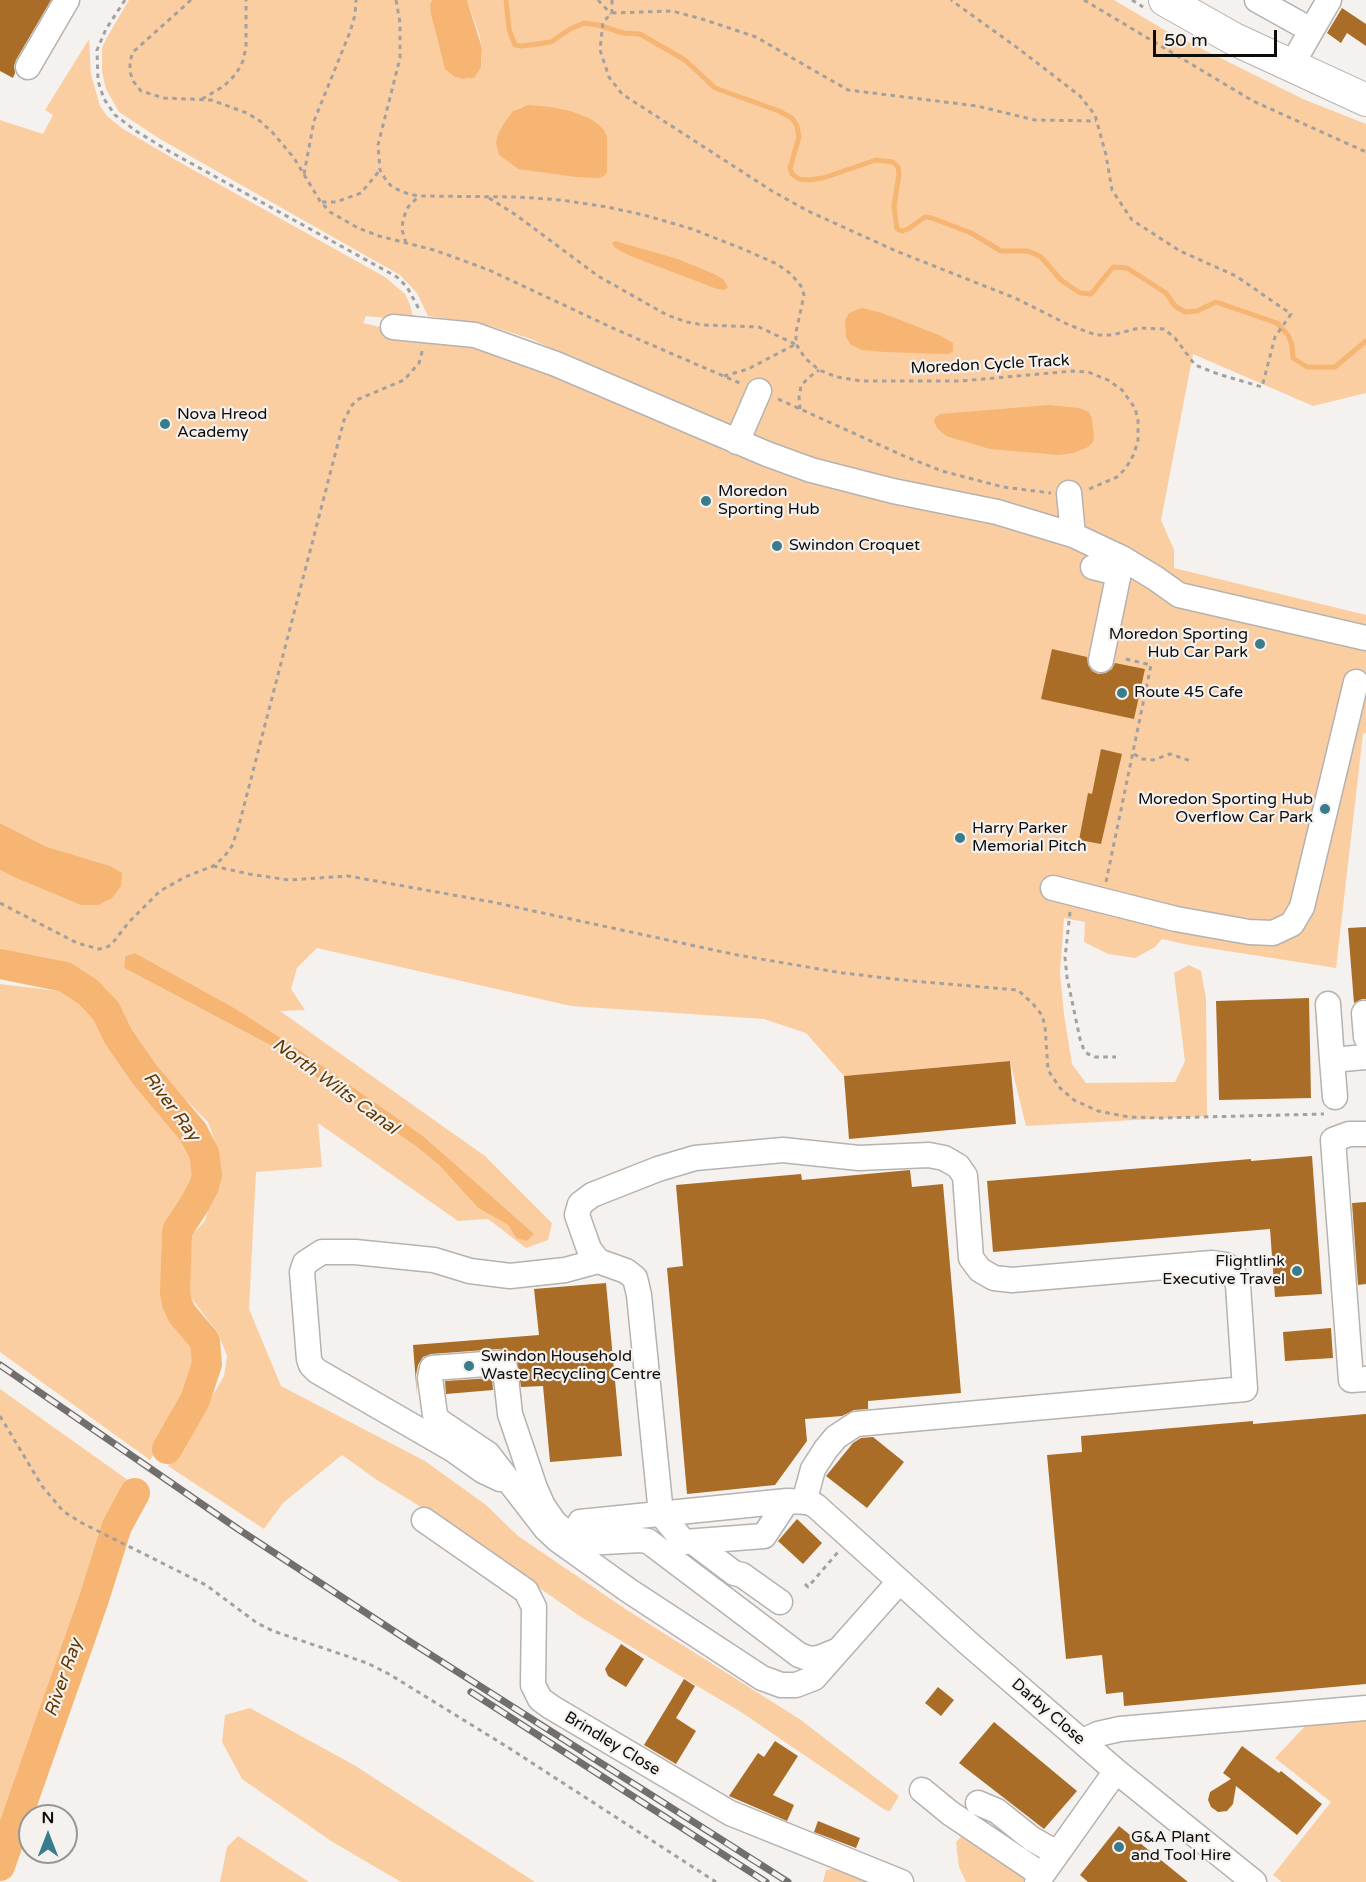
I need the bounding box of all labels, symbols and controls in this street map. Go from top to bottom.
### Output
scale bar [1156,18,1280,56]
text: 50 m [1164,29,1208,51]
street label: Moredon Cycle Track [910,351,1070,379]
place label: Nova Hreod Academy [177,405,267,443]
marker: Nova Hreod Academy [158,417,172,431]
place label: Moredon Sporting Hub [718,482,819,520]
marker: Moredon Sporting Hub [699,494,713,508]
place label: Swindon Croquet [789,536,920,556]
marker: Swindon Croquet [770,539,784,553]
place label: Moredon Sporting Hub Car Park [1109,625,1248,663]
marker: Moredon Sporting Hub Car Park [1253,637,1267,651]
place label: Route 45 Cafe [1134,683,1243,703]
marker: Route 45 Cafe [1115,686,1129,700]
place label: Moredon Sporting Hub Overflow Car Park [1138,790,1313,828]
marker: Moredon Sporting Hub Overflow Car Park [1318,802,1332,816]
place label: Harry Parker Memorial Pitch [972,819,1087,857]
marker: Harry Parker Memorial Pitch [953,831,967,845]
water label: North Wilts Canal [268,1034,402,1140]
water label: River Ray [138,1068,204,1146]
place label: Flightlink Executive Travel [1162,1252,1285,1290]
marker: Flightlink Executive Travel [1290,1264,1304,1278]
place label: Swindon Household Waste Recycling Centre [481,1347,661,1385]
marker: Swindon Household Waste Recycling Centre [462,1359,476,1373]
water label: River Ray [41,1636,87,1720]
street label: Darby Close [1007,1675,1089,1749]
street label: Brindley Close [561,1708,663,1780]
north arrow [18,1804,78,1864]
text: N [42,1808,54,1828]
place label: G&A Plant and Tool Hire [1131,1828,1231,1866]
marker: G&A Plant and Tool Hire [1112,1840,1126,1854]

